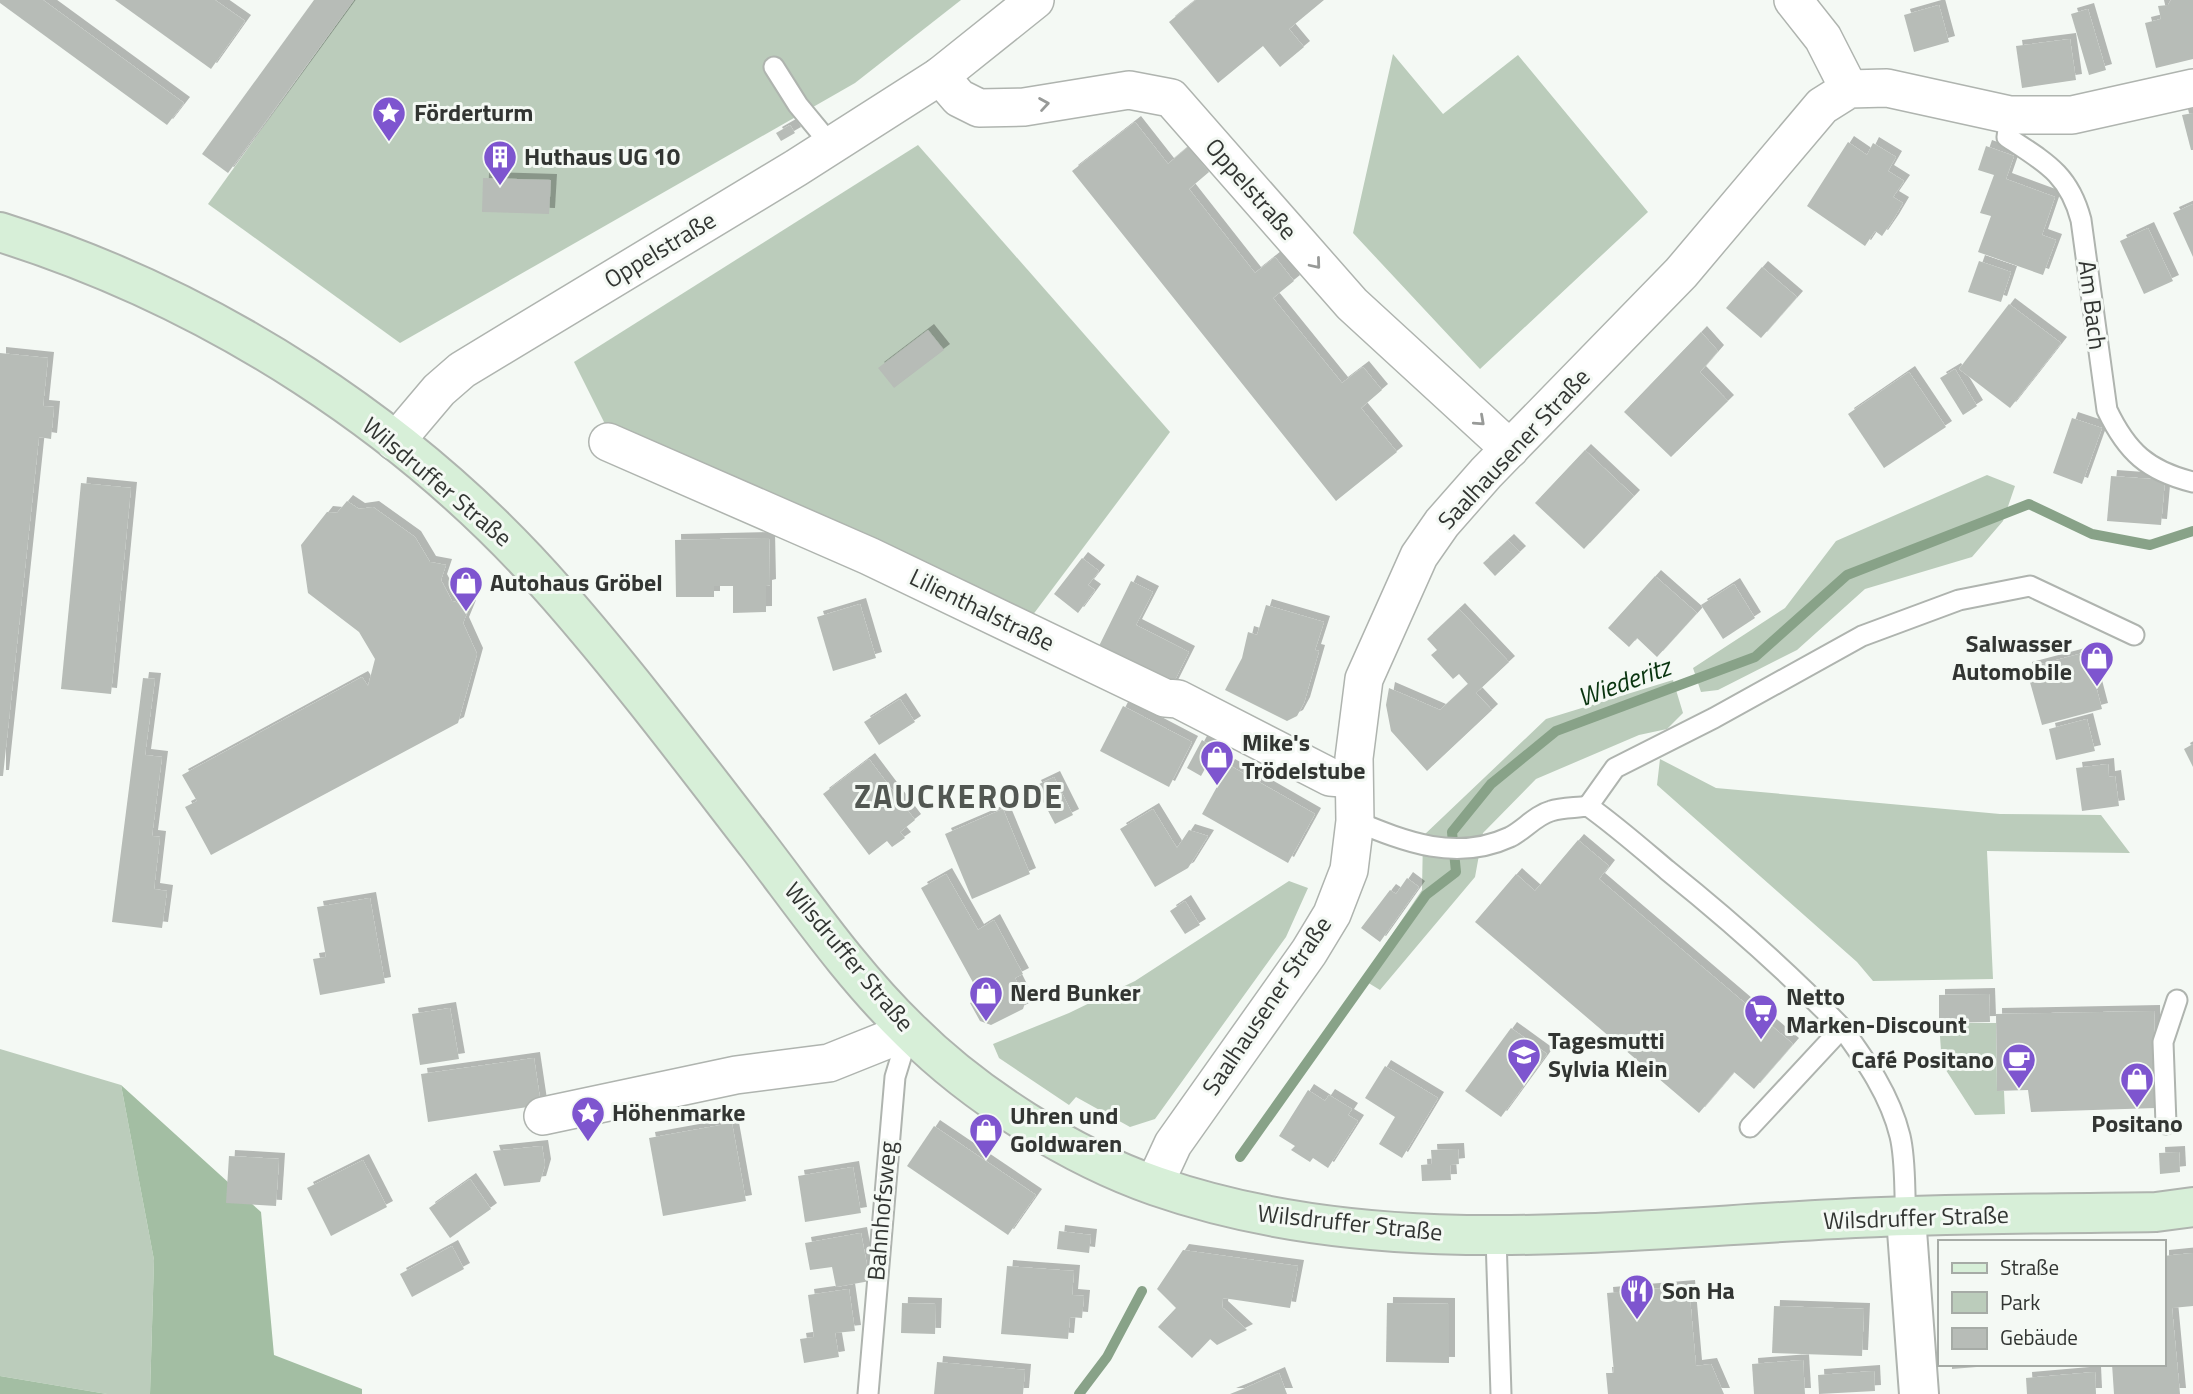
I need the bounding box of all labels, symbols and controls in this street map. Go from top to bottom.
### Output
place icon: Förderturm [370,94,408,143]
place label: Förderturm [414,94,533,130]
one-way arrow [1038,97,1050,112]
street label: Oppelstraße [1197,130,1306,247]
building icon: Huthaus UG 10 [481,138,519,187]
place label: Huthaus UG 10 [524,138,680,174]
street label: Oppelstraße [597,202,722,297]
one-way arrow [1308,256,1320,269]
street label: Am Bach [2070,258,2116,352]
street label: Saalhausener Straße [1429,359,1598,537]
street label: Wilsdruffer Straße [355,408,520,555]
one-way arrow [1472,413,1485,425]
street label: Lilienthalstraße [904,558,1061,660]
shop icon: Autohaus Gröbel [447,564,485,613]
place label: Autohaus Gröbel [490,564,663,600]
place label: Salwasser Automobile [1952,625,2072,689]
shop icon: Salwasser Automobile [2078,639,2116,688]
water label: Wiederitz [1572,646,1678,716]
place label: Mike's Trödelstube [1242,724,1366,788]
shop icon: Mike's Trödelstube [1198,738,1236,787]
district label: ZAUCKERODE [854,772,1064,820]
street label: Wilsdruffer Straße [776,874,923,1039]
street label: Saalhausener Straße [1193,909,1340,1102]
shop icon: Nerd Bunker [967,974,1005,1023]
place label: Nerd Bunker [1010,974,1141,1010]
place label: Netto Marken-Discount [1786,978,1967,1042]
supermarket icon: Netto Marken-Discount [1742,992,1780,1041]
place label: Tagesmutti Sylvia Klein [1548,1022,1667,1086]
school or university icon: Tagesmutti Sylvia Klein [1505,1036,1543,1085]
place label: Café Positano [1851,1041,1994,1077]
cafe icon: Café Positano [2000,1041,2038,1090]
shop icon: Positano [2118,1060,2156,1109]
place icon: Höhenmarke [569,1094,607,1143]
place label: Höhenmarke [612,1094,745,1130]
place label: Uhren und Goldwaren [1010,1097,1122,1161]
place label: Positano [2091,1105,2183,1141]
shop icon: Uhren und Goldwaren [967,1111,1005,1160]
street label: Bahnhofsweg [857,1140,905,1282]
street label: Wilsdruffer Straße [1256,1194,1444,1250]
street label: Wilsdruffer Straße [1822,1196,2009,1238]
legend [1938,1240,2165,1366]
text: Straße [2000,1251,2059,1283]
restaurant icon: Son Ha [1618,1272,1656,1321]
place label: Son Ha [1662,1272,1735,1308]
text: Park [2000,1286,2040,1318]
text: Gebäude [2000,1321,2078,1353]

